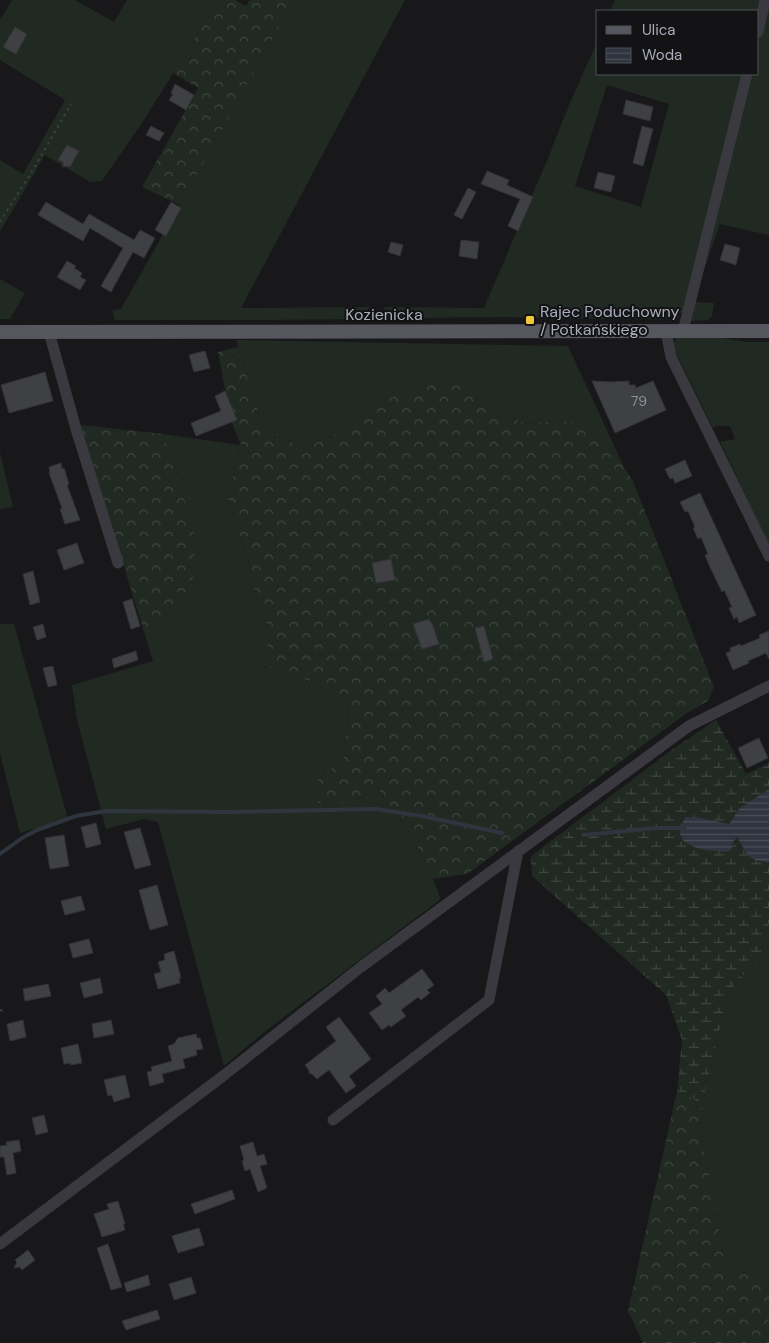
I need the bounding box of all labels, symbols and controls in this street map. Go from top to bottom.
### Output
legend [596,10,759,75]
text: Ulica [642,20,676,40]
text: Woda [642,45,682,65]
place label: Rajec Poduchowny / Potkańskiego [540,301,680,340]
street label: Kozienicka [345,304,423,325]
marker: Rajec Poduchowny / Potkańskiego [524,314,536,326]
house number: 79 [631,392,647,410]

